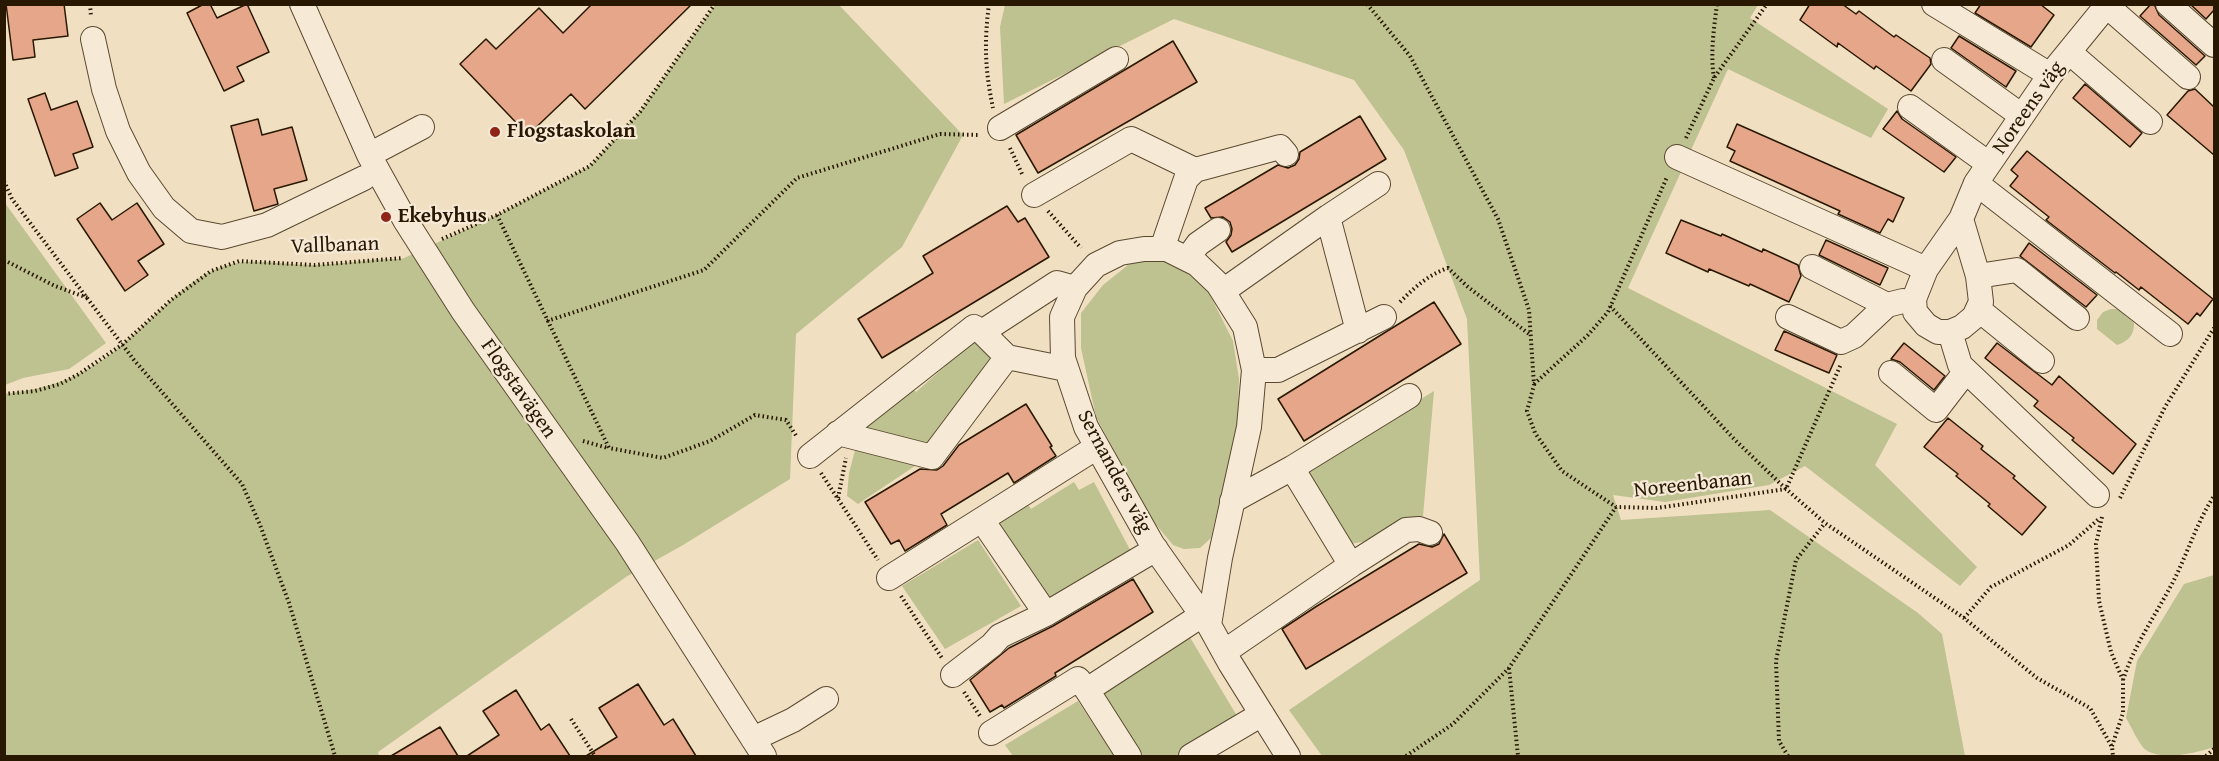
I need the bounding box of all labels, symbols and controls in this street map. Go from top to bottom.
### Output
street label: Noreens väg [1988,57,2070,159]
place label: Flogstaskolan [507,119,636,145]
marker: Flogstaskolan [488,125,502,139]
place label: Ekebyhus [398,204,487,230]
marker: Ekebyhus [379,210,393,224]
street label: Vallbanan [290,232,380,260]
street label: Flogstavägen [475,335,561,443]
street label: Sernanders väg [1071,406,1157,538]
street label: Noreenbanan [1633,466,1753,504]

